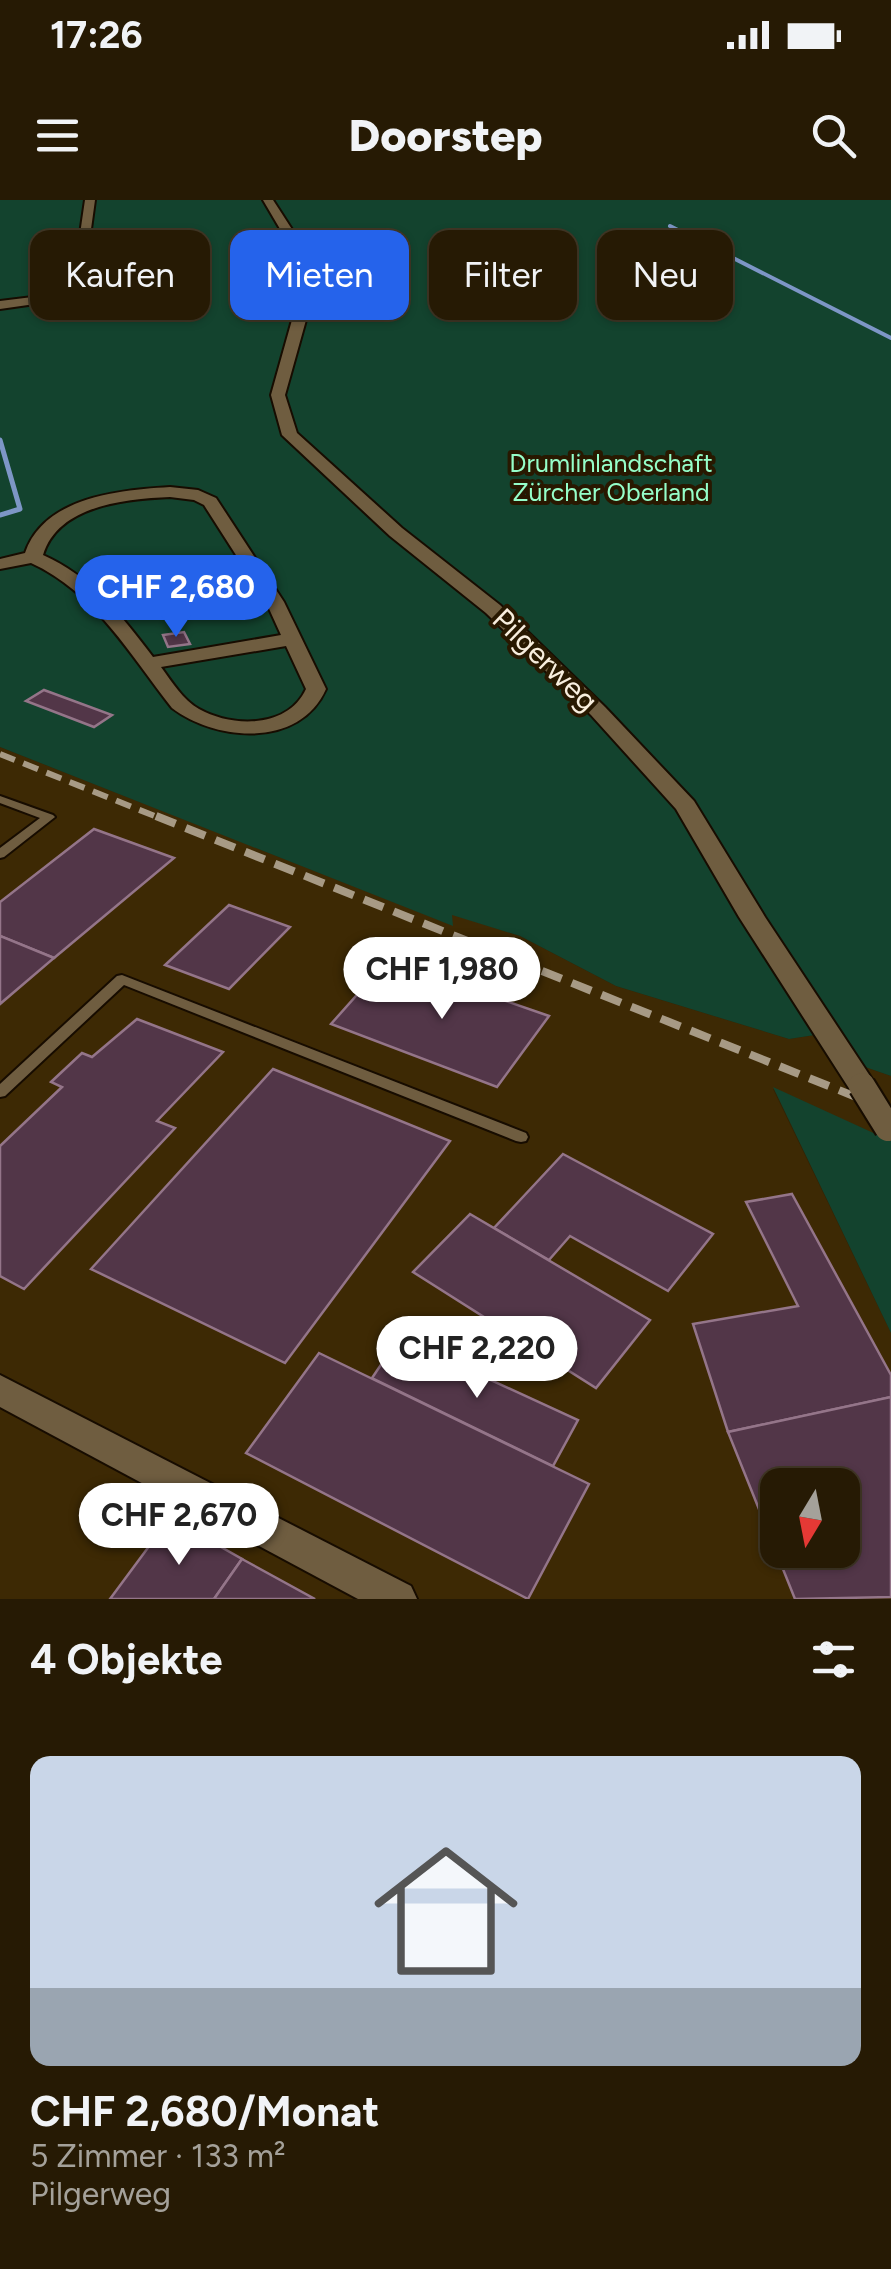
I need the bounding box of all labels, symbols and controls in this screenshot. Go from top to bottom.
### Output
text: 17:26 [50,12,143,58]
icon: menu [30,108,85,163]
text: Doorstep [348,108,543,162]
icon: search [806,108,861,163]
chip: Kaufen [30,230,210,320]
chip: Mieten [230,230,409,320]
chip: Filter [429,230,577,320]
chip: Neu [597,230,733,320]
park label: Drumlinlandschaft Zürcher Oberland [509,448,713,507]
pin: CHF 2,680 [62,555,290,640]
text: CHF 2,680 [97,568,255,606]
street label: Pilgerweg [485,600,606,719]
pin: CHF 1,980 [328,937,556,1022]
text: CHF 1,980 [365,950,519,988]
pin: CHF 2,220 [363,1316,591,1401]
text: CHF 2,220 [398,1329,556,1367]
north arrow [760,1468,860,1568]
map controls [760,1468,860,1568]
pin: CHF 2,670 [65,1483,293,1568]
text: CHF 2,670 [101,1496,257,1534]
icon: filters [806,1632,861,1687]
text: 4 Objekte [30,1634,223,1685]
icon: home [356,1821,536,2001]
text: CHF 2,680/Monat [30,2086,379,2137]
text: 5 Zimmer · 133 m² [30,2137,286,2175]
text: Pilgerweg [30,2175,171,2213]

